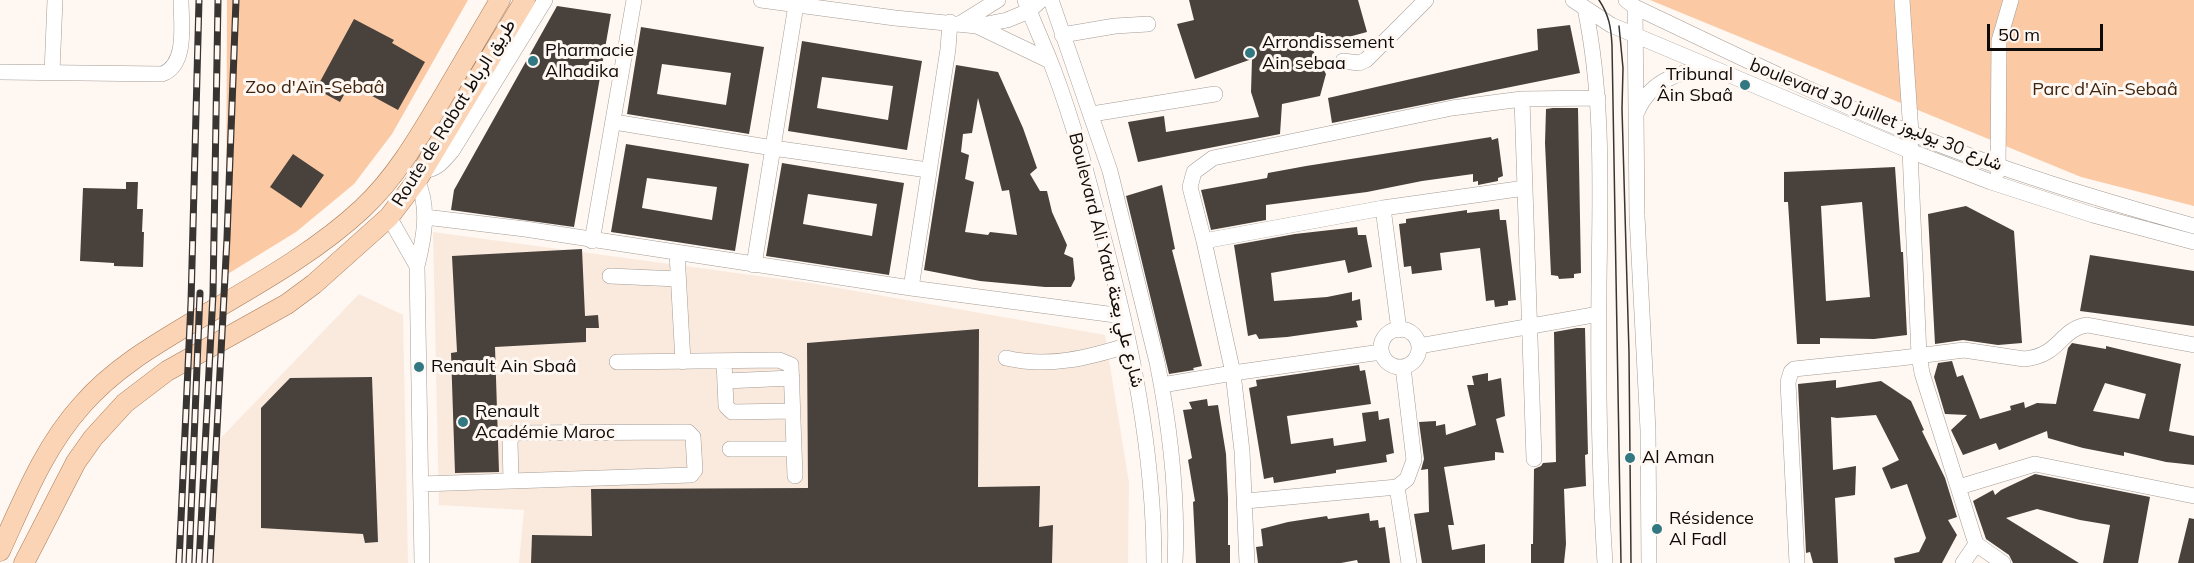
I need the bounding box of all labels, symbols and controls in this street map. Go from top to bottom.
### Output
scale bar [1990,12,2106,50]
street label: Route de Rabat طريق الرباط [387,15,521,211]
text: 50 m [1998,23,2040,46]
place label: Arrondissement Ain sebaa [1262,32,1394,74]
place label: Pharmacie Alhadika [545,40,634,82]
marker: Arrondissement Ain sebaa [1243,46,1257,60]
marker: Pharmacie Alhadika [526,54,540,68]
street label: boulevard 30 juillet شارع 30 يوليوز [1746,54,2006,176]
place label: Tribunal Âin Sbaâ [1657,64,1733,106]
park label: Zoo d'Aïn-Sebaâ [245,77,385,99]
marker: Tribunal Âin Sbaâ [1738,78,1752,92]
park label: Parc d'Aïn-Sebaâ [2032,79,2178,101]
street label: Boulevard Ali Yata شارع علي يعتة [1064,130,1148,390]
place label: Renault Ain Sbaâ [431,356,576,378]
marker: Renault Ain Sbaâ [412,360,426,374]
place label: Renault Académie Maroc [475,401,615,444]
marker: Renault Académie Maroc [456,415,470,429]
place label: Al Aman [1642,447,1715,469]
marker: Al Aman [1623,451,1637,465]
place label: Résidence Al Fadl [1669,508,1754,550]
marker: Résidence Al Fadl [1650,522,1664,536]

